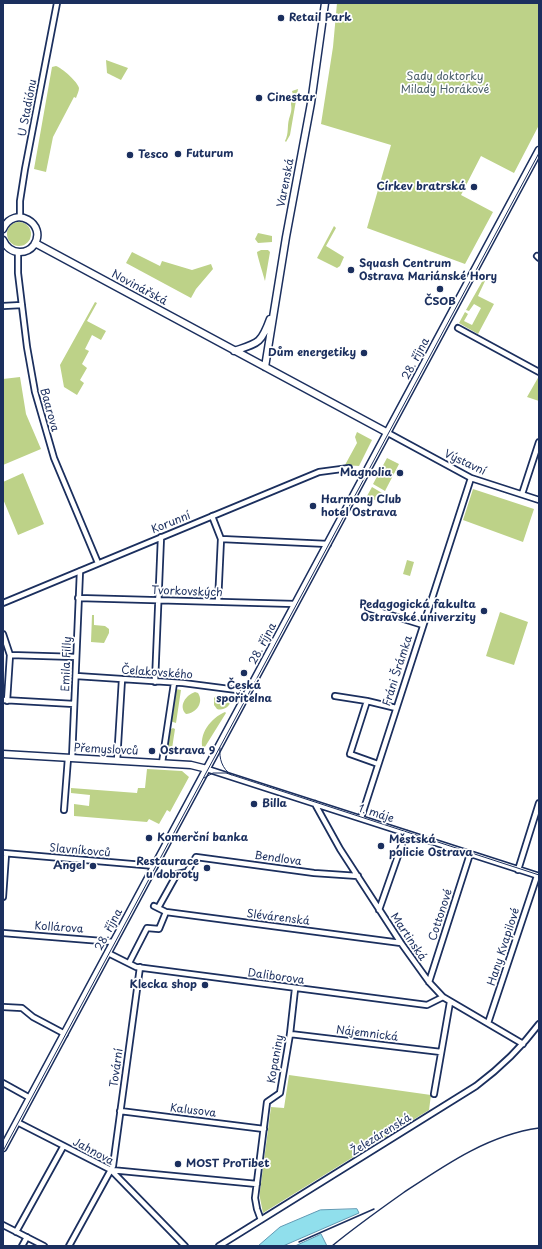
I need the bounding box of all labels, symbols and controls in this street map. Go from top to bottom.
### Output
place label: Retail Park [289,11,352,25]
marker: Retail Park [276,13,286,23]
park label: Sady doktorky Milady Horákové [401,70,489,96]
street label: U Stadiónu [16,78,40,138]
place label: Cinestar [267,91,315,105]
marker: Cinestar [254,93,264,103]
place label: Futurum [186,147,233,161]
place label: Tesco [138,148,168,162]
marker: Futurum [173,149,183,159]
marker: Tesco [125,150,135,160]
street label: Varenská [275,158,297,208]
place label: Církev bratrská [377,180,466,194]
marker: Církev bratrská [469,182,479,192]
place label: Squash Centrum Ostrava Mariánské Hory [359,257,497,283]
marker: Squash Centrum Ostrava Mariánské Hory [346,265,356,275]
street label: Novinářská [109,268,169,308]
marker: ČSOB [435,284,445,294]
place label: ČSOB [424,295,456,309]
street label: 28. října [399,336,433,382]
place label: Dům energetiky [268,346,356,360]
marker: Dům energetiky [359,348,369,358]
street label: Baarova [37,387,61,433]
street label: Výstavní [442,448,488,478]
place label: Magnolia [340,466,392,480]
marker: Magnolia [395,468,405,478]
place label: Harmony Club hotel Ostrava [321,493,401,519]
marker: Harmony Club hotel Ostrava [308,501,318,511]
street label: Korunní [149,509,193,537]
street label: Tvorkovských [151,584,223,600]
place label: Pedagogická fakulta Ostravské univerzity [359,598,476,624]
marker: Pedagogická fakulta Ostravské univerzity [479,606,489,616]
street label: 28. října [246,621,280,667]
street label: Fráni Šrámka [380,634,416,708]
street label: Emila Filly [59,636,75,692]
street label: Čelakovského [121,664,193,682]
marker: Česká spořitelna [239,668,249,678]
place label: Česká spořitelna [216,679,272,705]
street label: Přemyslovců [73,742,139,758]
place label: Ostrava 9 [160,744,215,758]
marker: Ostrava 9 [147,746,157,756]
place label: Billa [262,797,287,811]
marker: Billa [249,799,259,809]
street label: 1. máje [356,802,396,826]
place label: Komerční banka [157,831,248,845]
marker: Komerční banka [144,833,154,843]
place label: Městská policie Ostrava [389,833,473,859]
marker: Městská policie Ostrava [376,841,386,851]
street label: Slavníkovců [49,842,111,860]
street label: Bendlova [253,849,303,869]
place label: Restaurace u dobroty [136,855,199,881]
place label: Angel [53,859,85,873]
marker: Angel [88,861,98,871]
marker: Restaurace u dobroty [202,863,212,873]
street label: Cottonové [426,888,456,942]
street label: Hany Kvapilové [485,906,523,988]
street label: 28. října [92,907,126,953]
street label: Slévárenská [246,908,310,928]
street label: Martinská [387,911,429,963]
street label: Kollárova [34,920,84,936]
street label: Daliborova [247,966,305,988]
place label: Klecka shop [130,978,197,992]
marker: Klecka shop [200,980,210,990]
street label: Nájemnická [335,1024,399,1044]
street label: Kopaniny [265,1034,287,1084]
street label: Tovární [108,1048,126,1088]
street label: Kalusova [169,1102,217,1120]
street label: Železárenská [348,1111,414,1159]
street label: Jahnova [70,1136,116,1168]
place label: MOST ProTibet [186,1157,269,1171]
marker: MOST ProTibet [173,1159,183,1169]

